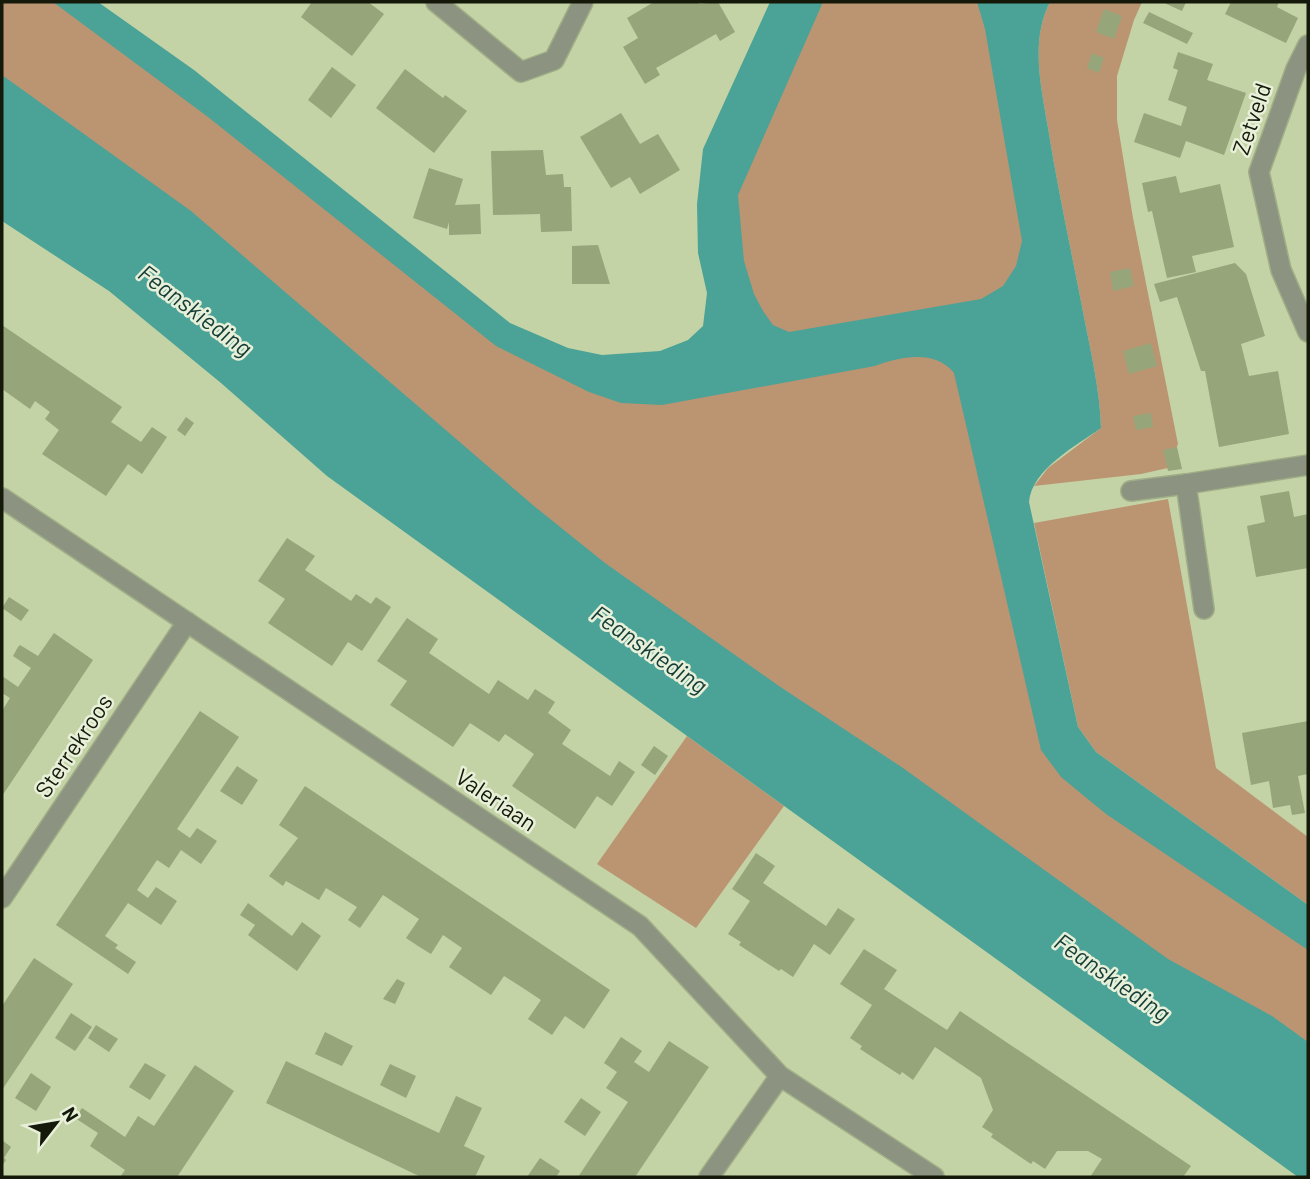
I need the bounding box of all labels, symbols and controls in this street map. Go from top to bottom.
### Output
street label: Zetveld [1226,79,1276,158]
water label: Feanskieding [133,258,258,362]
water label: Feanskieding [586,598,713,699]
street label: Sterrekroos [28,688,118,802]
street label: Valeriaan [451,762,542,836]
water label: Feanskieding [1049,926,1176,1027]
north arrow [21,1088,91,1158]
text: N [58,1103,84,1125]

